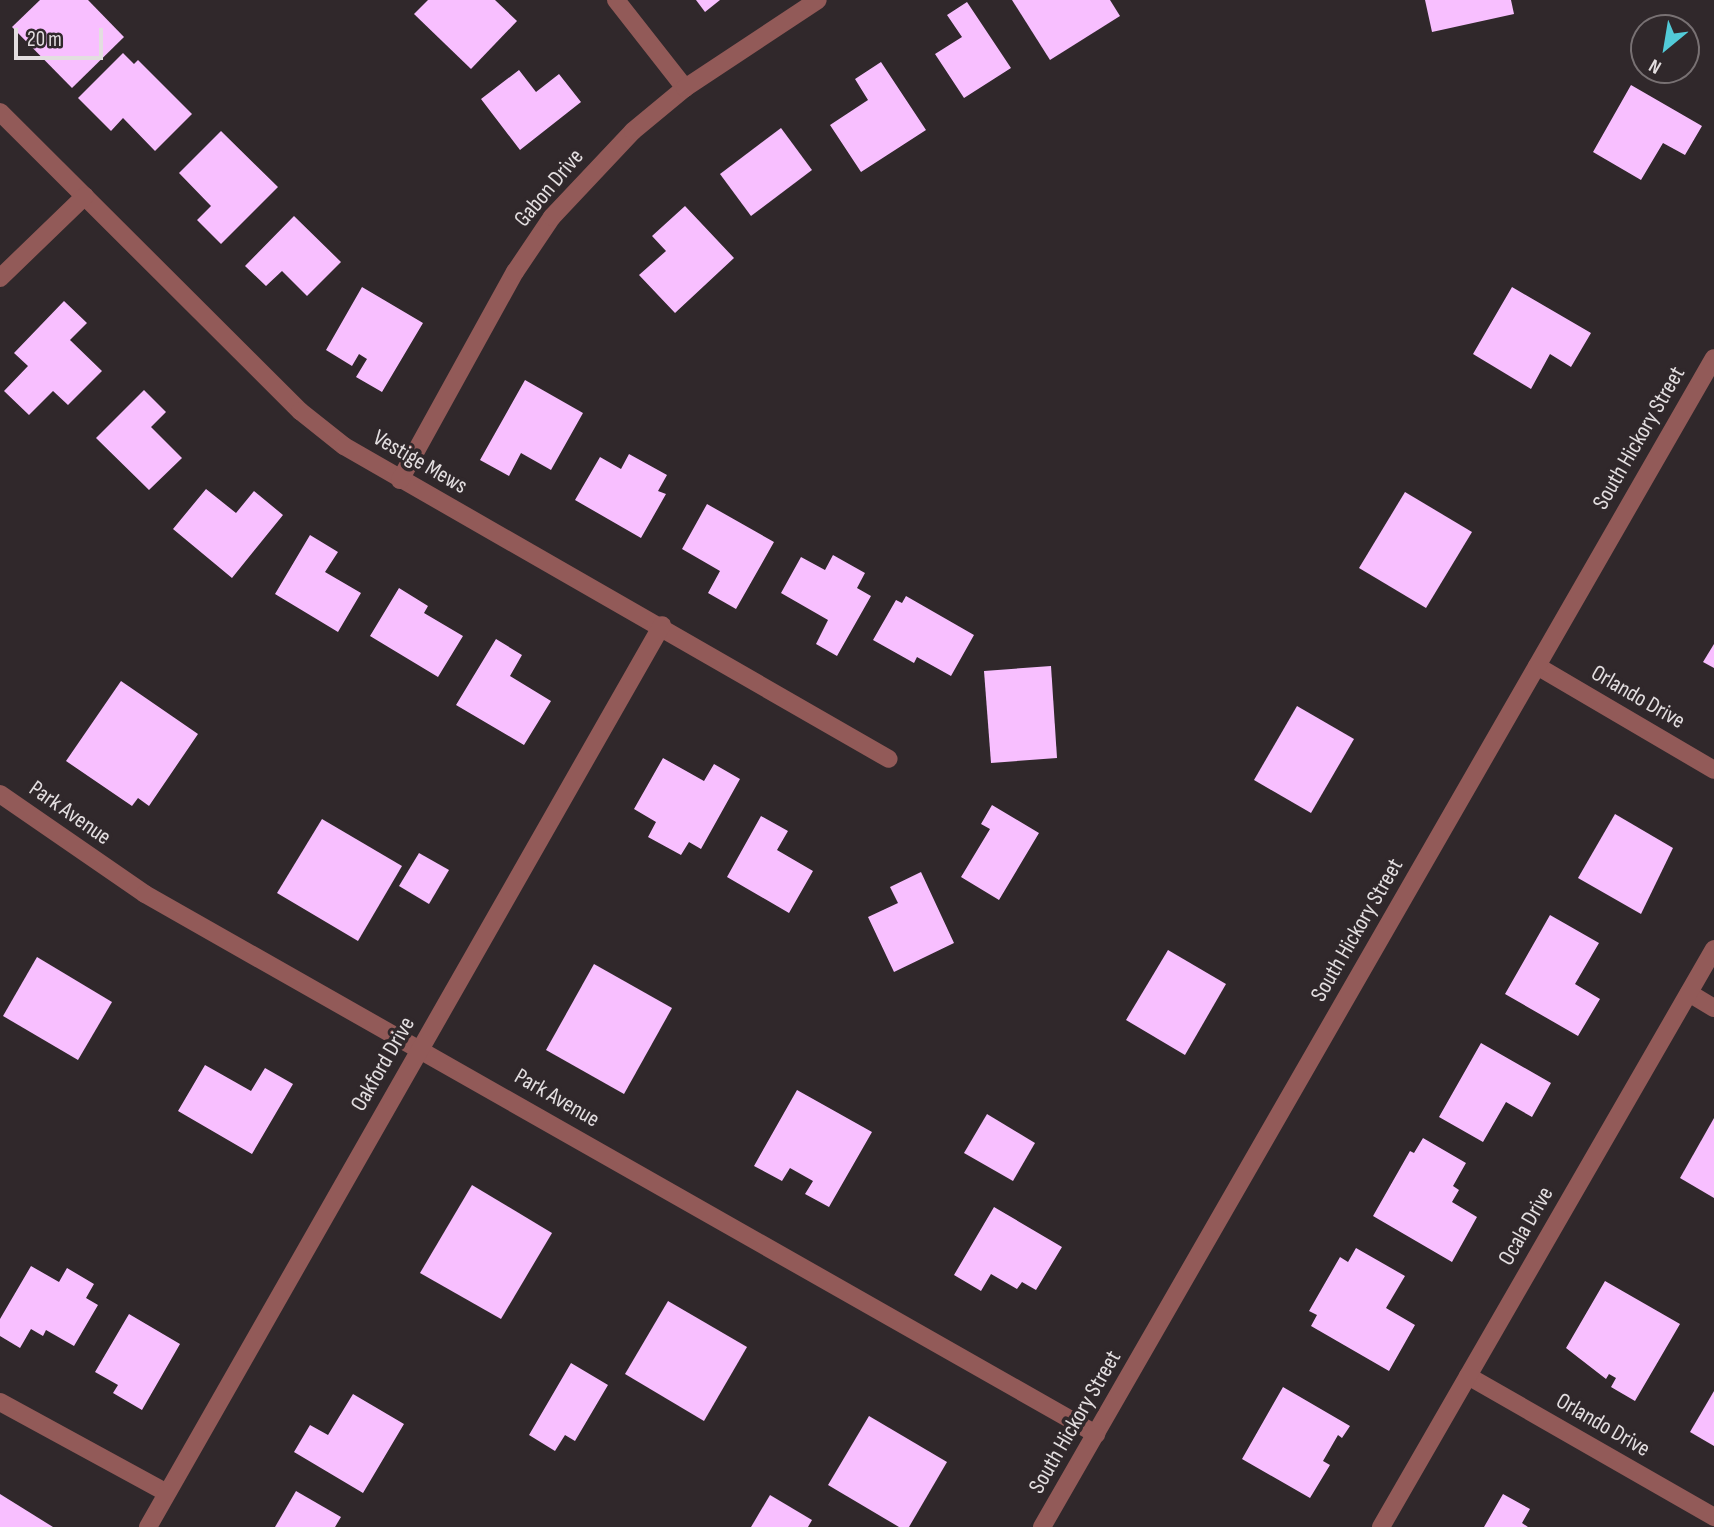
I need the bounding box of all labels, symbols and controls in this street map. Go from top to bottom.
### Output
scale bar [18,14,107,58]
north arrow [1630,14,1700,84]
text: 20 m [27,27,62,52]
text: N [1645,53,1665,78]
street label: Gabon Drive [509,144,589,232]
street label: South Hickory Street [1587,362,1691,514]
street label: Vestige Mews [368,424,472,500]
street label: Orlando Drive [1586,659,1690,735]
street label: Park Avenue [24,775,116,851]
street label: South Hickory Street [1305,854,1409,1006]
street label: Oakford Drive [345,1012,421,1116]
street label: Park Avenue [510,1063,604,1133]
street label: Ocala Drive [1493,1182,1559,1270]
street label: South Hickory Street [1023,1346,1127,1498]
street label: Orlando Drive [1551,1387,1655,1463]

